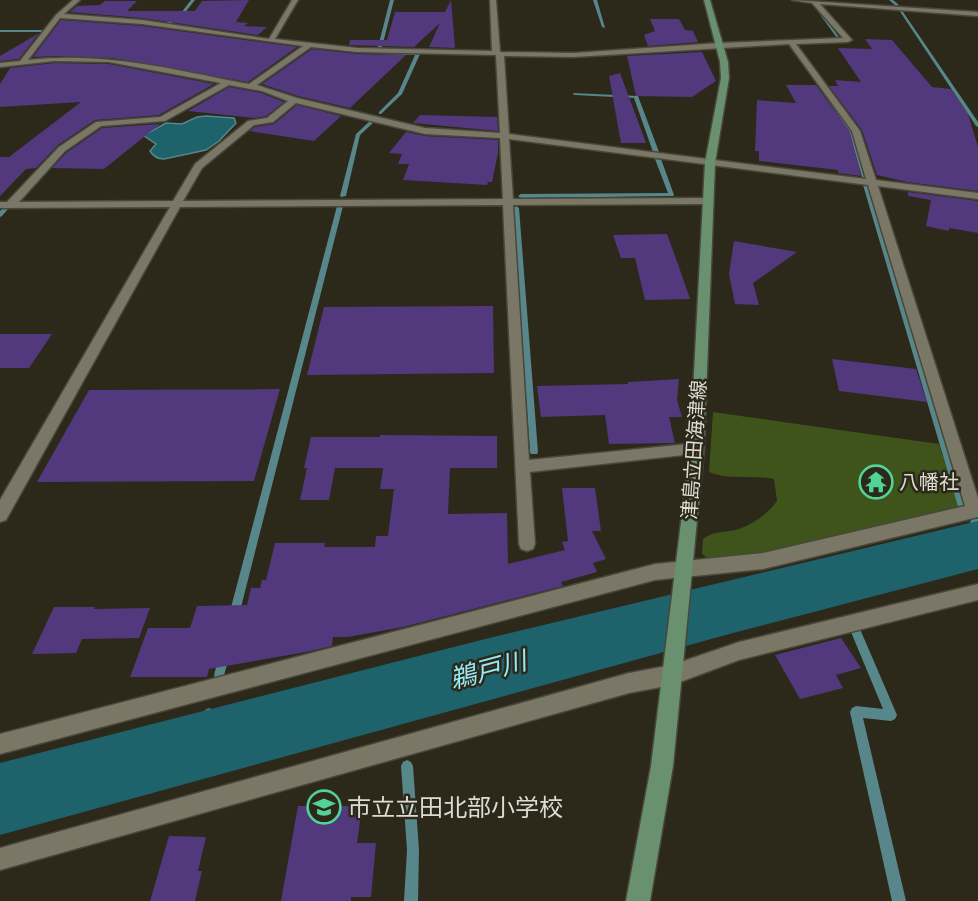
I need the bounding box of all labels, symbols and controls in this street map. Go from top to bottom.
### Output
street label: 津島立田海津線 [677,379,711,521]
temple icon: 八幡社 [858,464,894,500]
place label: 八幡社 [899,470,959,494]
water label: 鵜戸川 [446,644,533,696]
school or university icon: 市立立田北部小学校 [306,789,342,825]
place label: 市立立田北部小学校 [347,793,563,822]

